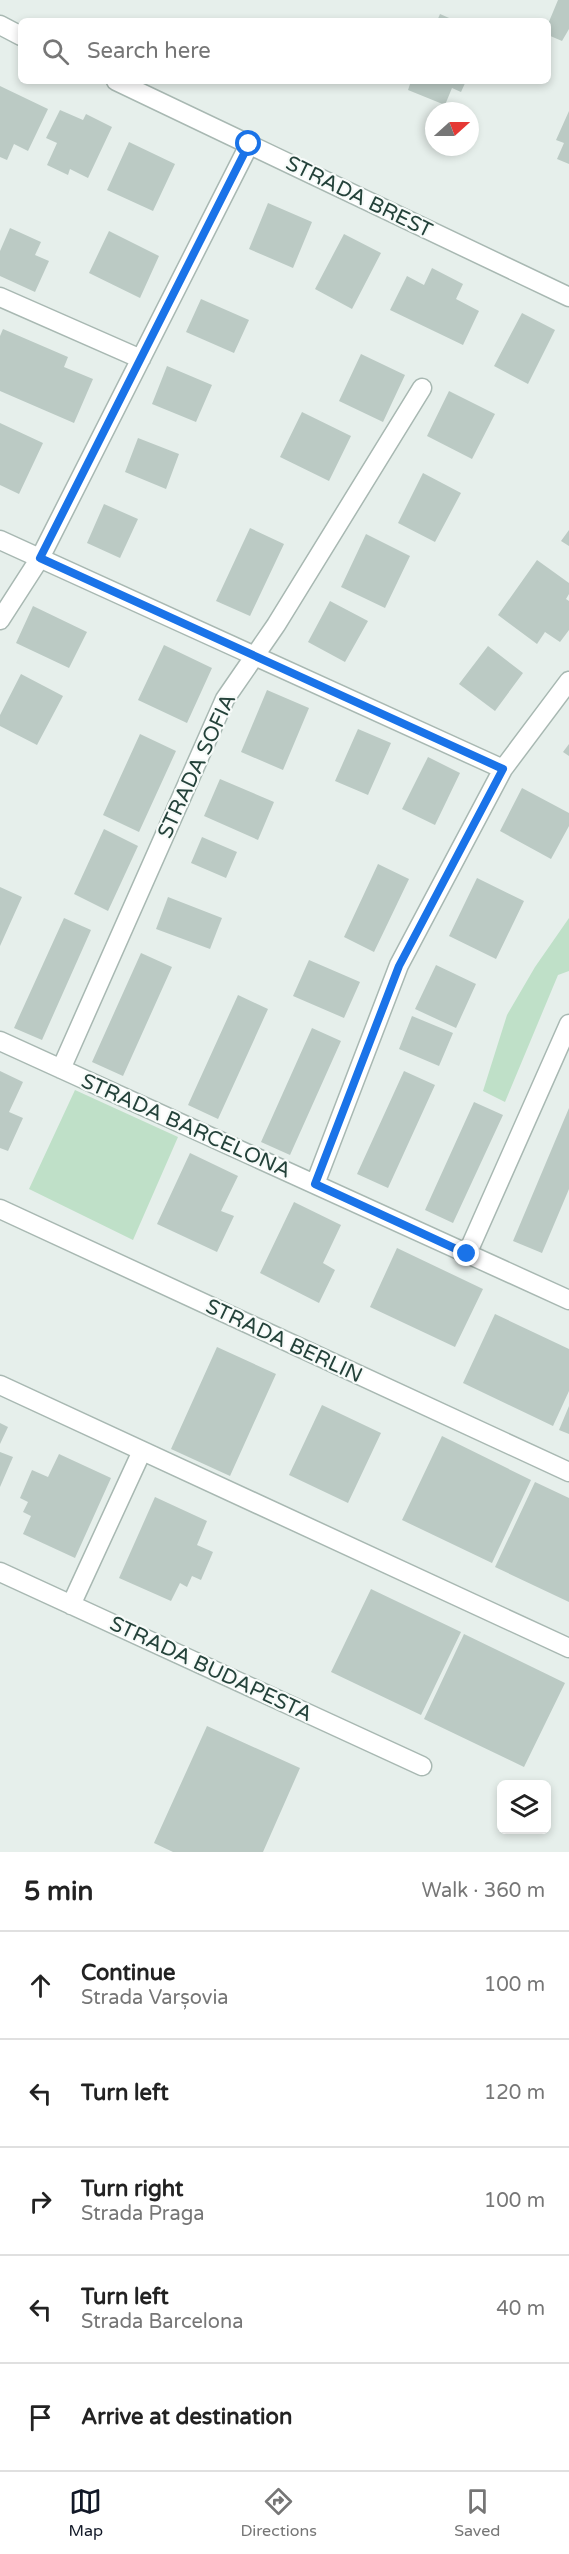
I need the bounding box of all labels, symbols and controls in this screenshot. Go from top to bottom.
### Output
search box [18,18,551,84]
icon: search [39,35,72,68]
text: Search here [87,38,211,64]
north arrow [425,102,479,156]
route start [235,130,261,156]
street label: STRADA BREST [282,151,437,243]
street label: STRADA SOFIA [153,690,241,842]
street label: STRADA BARCELONA [77,1068,295,1184]
route end [453,1240,479,1266]
street label: STRADA BERLIN [202,1294,366,1388]
street label: STRADA BUDAPESTA [106,1611,316,1727]
map controls [497,1780,551,1834]
button: layers [497,1780,551,1834]
text: 5 min [24,1876,93,1907]
text: Walk · 360 m [422,1879,545,1903]
text: Continue [81,1960,176,1986]
icon: ahead [24,1969,57,2002]
text: 100 m [484,1973,545,1997]
text: Strada Varșovia [81,1986,229,2010]
icon: left [24,2077,57,2110]
text: Turn left [81,2080,169,2106]
text: 120 m [484,2081,545,2105]
text: Turn right [81,2176,183,2202]
icon: right [24,2185,57,2218]
text: 100 m [484,2189,545,2213]
text: Strada Praga [81,2202,205,2226]
text: Turn left [81,2284,169,2310]
icon: left [24,2293,57,2326]
text: 40 m [496,2297,545,2321]
text: Strada Barcelona [81,2310,243,2334]
icon: arrive [24,2401,57,2434]
text: Arrive at destination [81,2404,292,2430]
tab: Map [69,2485,103,2541]
tab: Directions [240,2485,317,2541]
tab: Saved [454,2485,500,2541]

